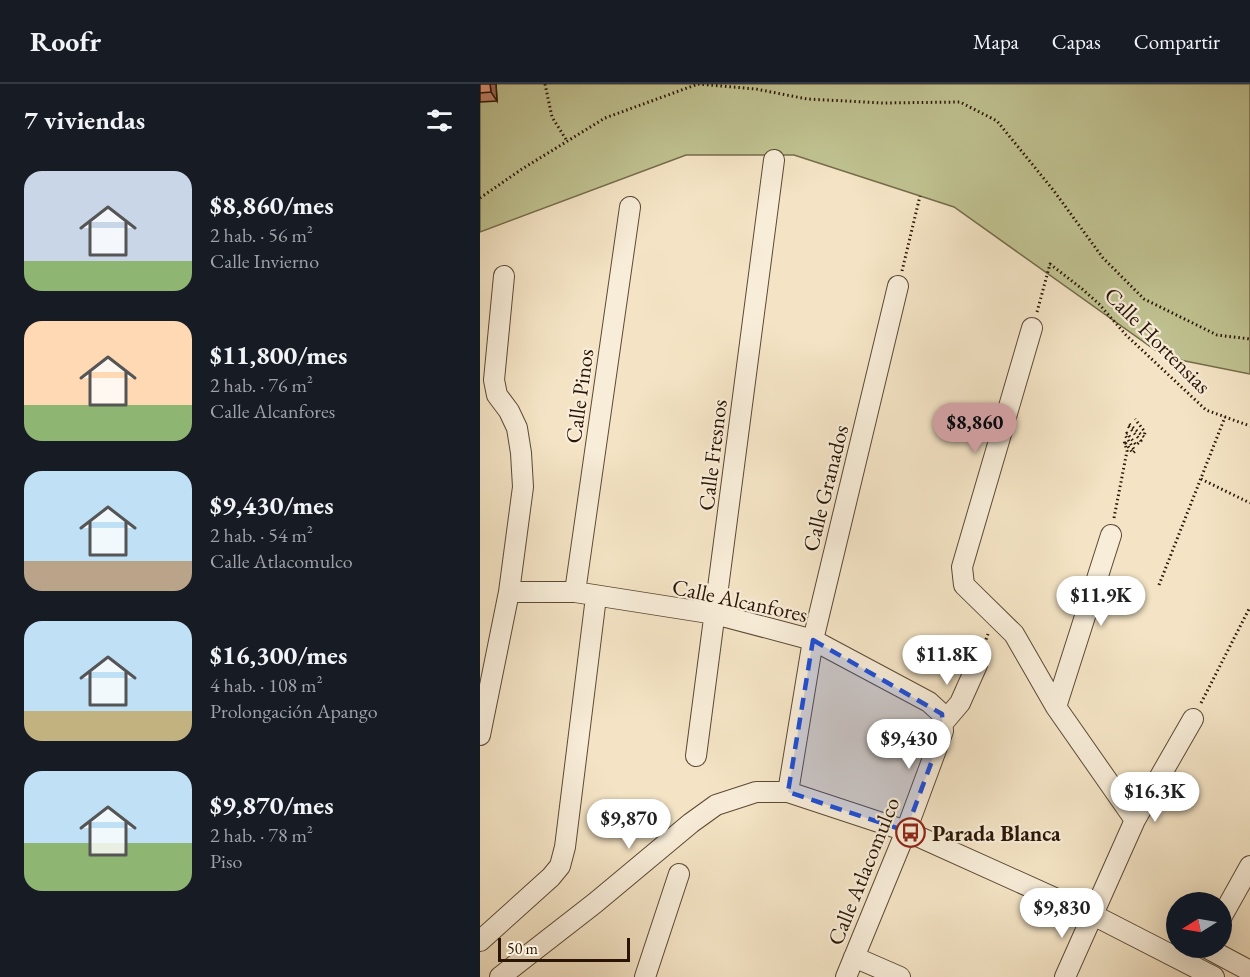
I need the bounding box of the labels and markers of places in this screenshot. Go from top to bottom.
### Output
pin: $8,860 [926,403,1024,454]
pin: $11.9K [1052,576,1150,627]
pin: $11.8K [898,635,996,686]
pin: $9,430 [860,719,958,770]
pin: $16.3K [1106,772,1204,823]
pin: $9,870 [580,799,678,850]
bus stop icon: Parada Blanca [895,817,927,849]
place label: Parada Blanca [932,819,1061,848]
pin: $9,830 [1013,888,1111,939]

